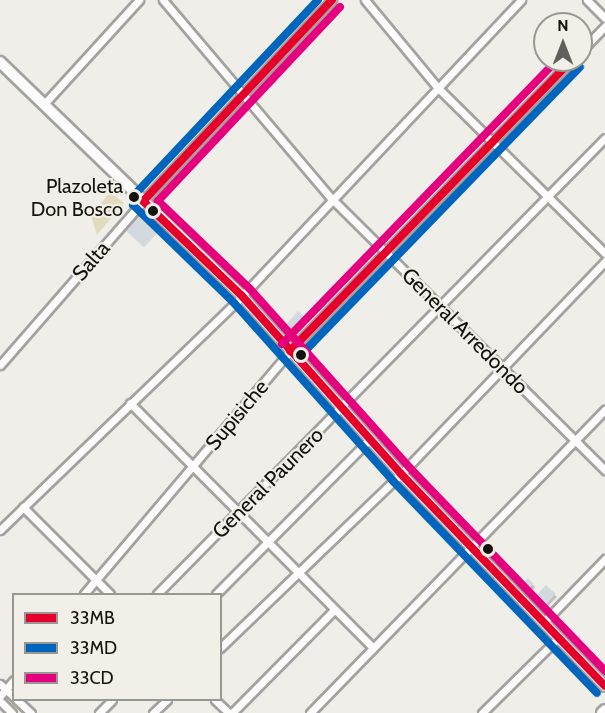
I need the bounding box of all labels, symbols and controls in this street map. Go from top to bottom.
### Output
north arrow [533,12,593,72]
text: N [557,16,569,35]
place label: Plazoleta Don Bosco [31,174,123,221]
marker: Plazoleta Don Bosco [128,191,140,203]
unlabelled marker [147,205,159,217]
street label: Salta [67,236,115,286]
street label: General Arredondo [397,263,533,399]
unlabelled marker [295,349,307,361]
street label: Supisiche [200,375,274,455]
street label: General Paunero [207,422,329,544]
unlabelled marker [482,543,494,555]
legend [12,593,222,701]
text: 33MB [70,607,115,629]
text: 33MD [70,637,117,659]
text: 33CD [70,667,114,689]

